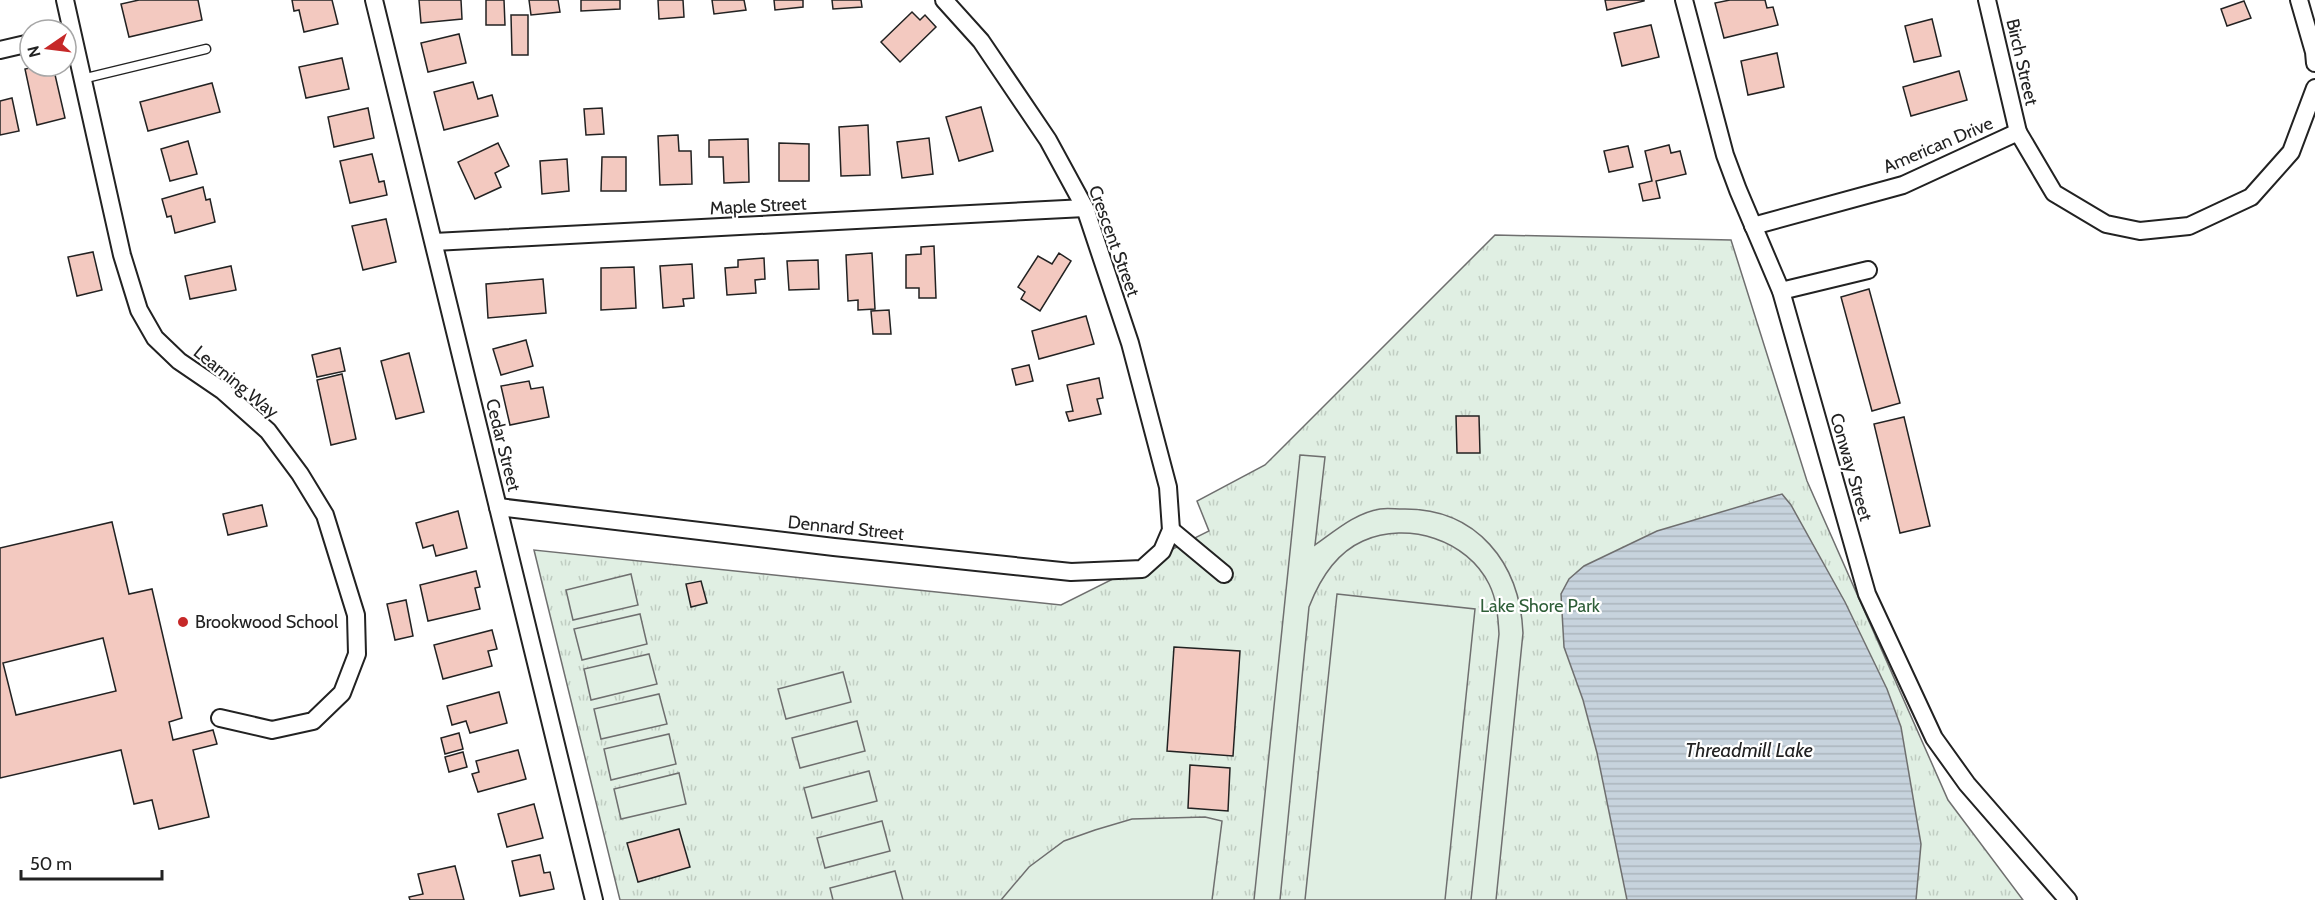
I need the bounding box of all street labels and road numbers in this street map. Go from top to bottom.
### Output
street label: Birch Street [2001,17,2043,107]
street label: American Drive [1880,112,1996,178]
street label: Crescent Street [1084,182,1144,300]
street label: Maple Street [709,192,807,220]
street label: Learning Way [189,341,283,423]
street label: Cedar Street [481,396,525,494]
street label: Conway Street [1825,410,1877,524]
street label: Dennard Street [787,511,905,545]

